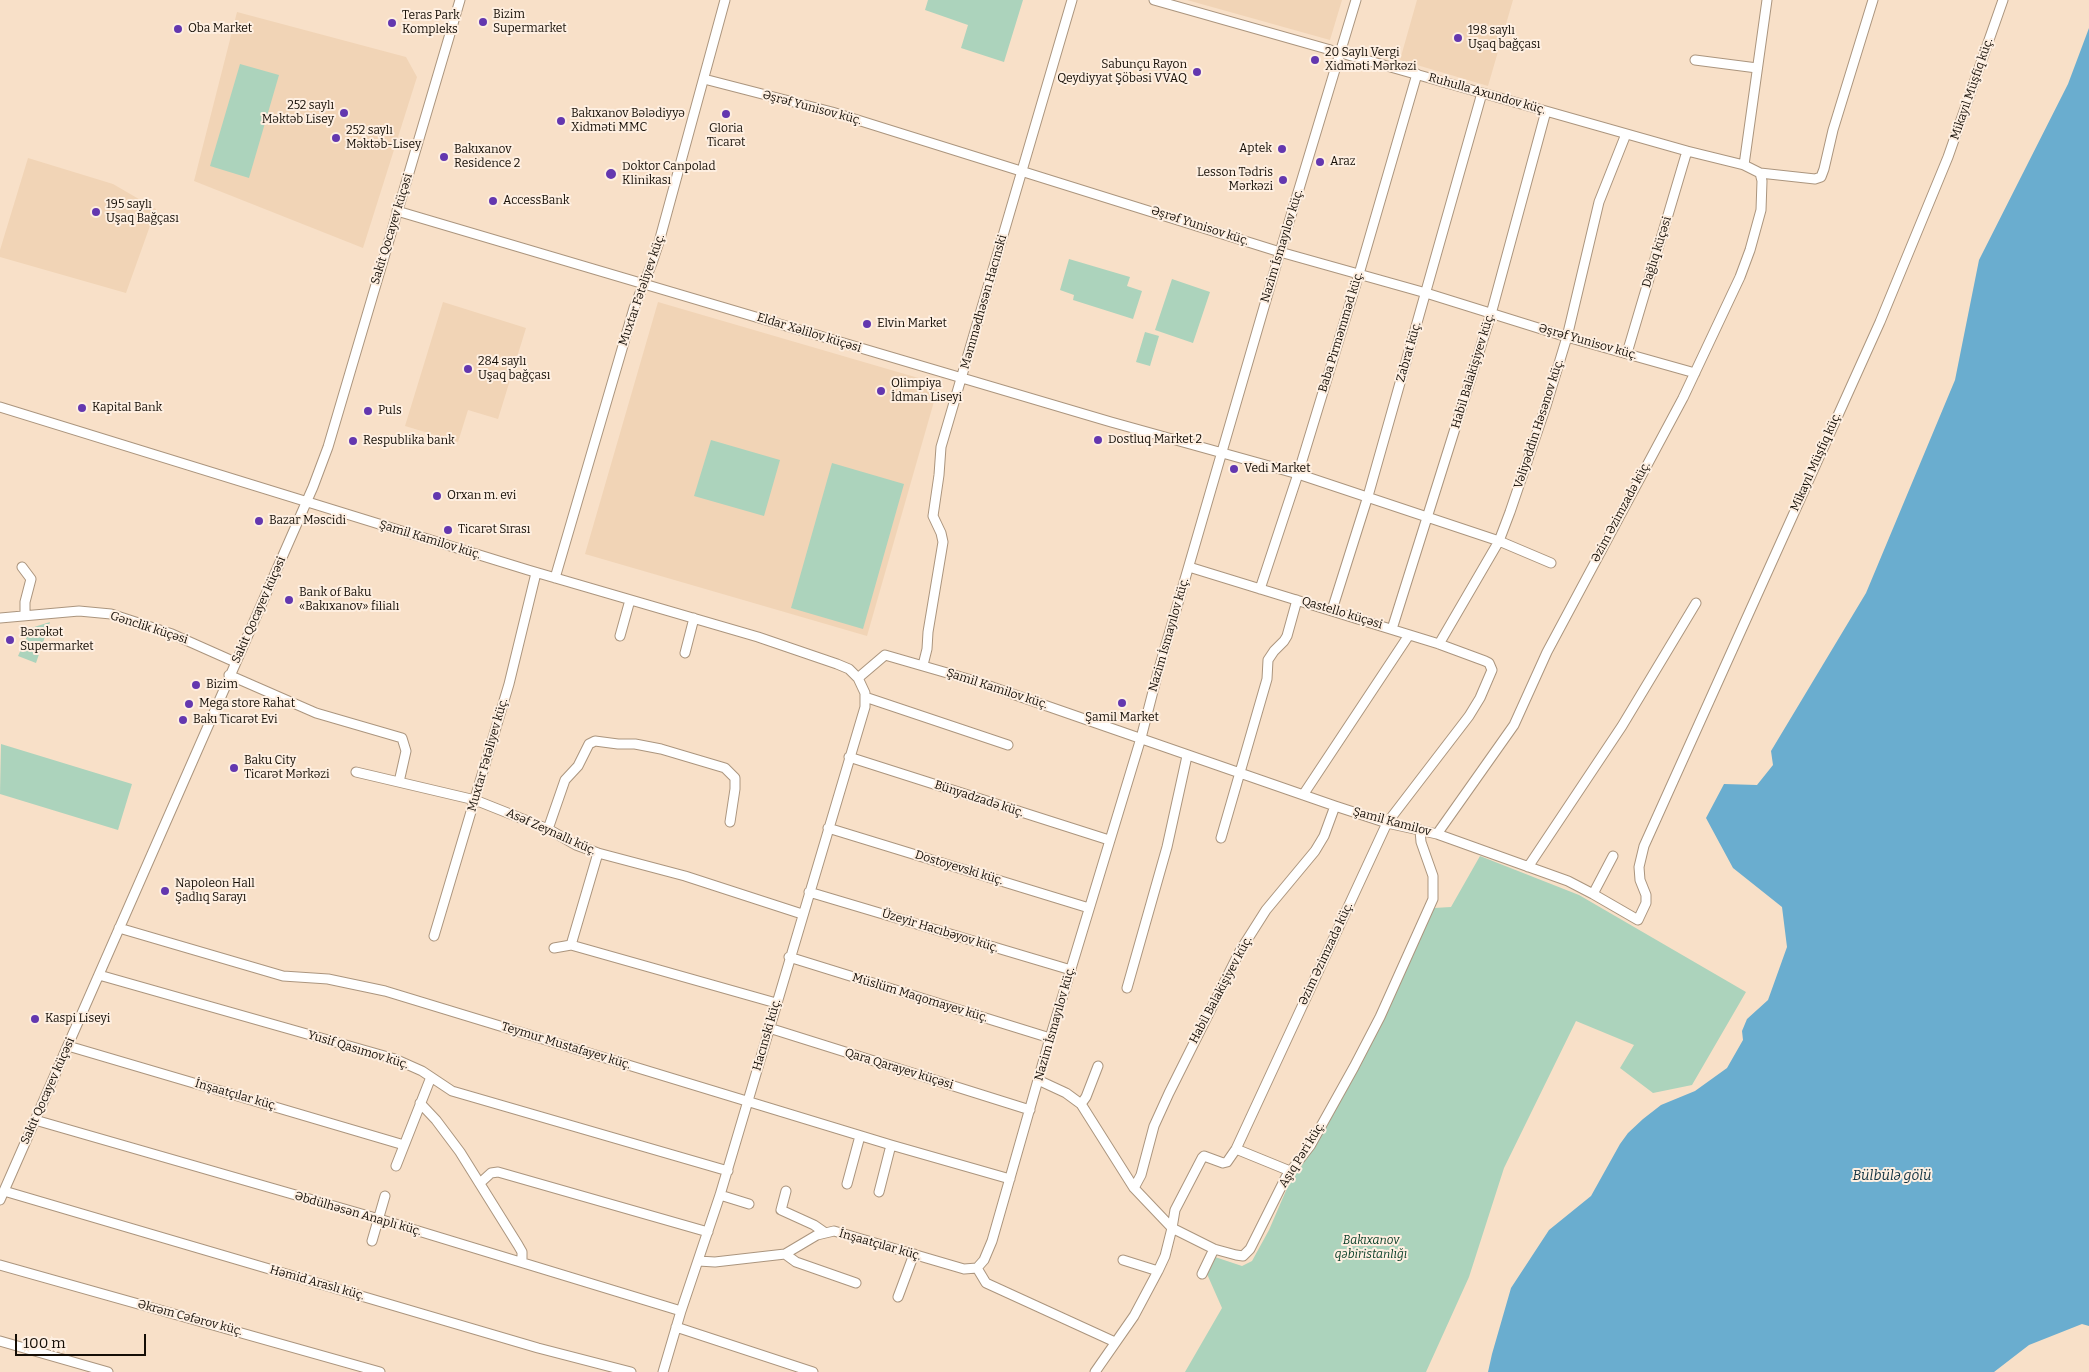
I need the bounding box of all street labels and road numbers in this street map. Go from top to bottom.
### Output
street label: Mikayıl Müşfiq küç. [1948,36,1996,142]
street label: Ruhulla Axundov küç. [1427,70,1547,118]
street label: Əşrəf Yunisov küç. [761,88,863,128]
street label: Sakit Qocayev küçəsi [368,172,416,286]
street label: Nazim İsmayılov küç. [1258,187,1306,305]
street label: Əşrəf Yunisov küç. [1149,203,1251,249]
street label: Dağlıq küçəsi [1639,215,1675,289]
street label: Muxtar Fətəliyev küç. [616,232,668,348]
street label: Məmmədhəsən Hacınski [958,233,1010,371]
street label: Baba Pirməmməd küç. [1316,270,1366,394]
street label: Eldar Xəlilov küçəsi [755,310,863,356]
street label: Habil Balakişiyev küç. [1449,312,1497,430]
street label: Zabrat küç. [1394,320,1424,384]
street label: Əşrəf Yunisov küç. [1537,321,1639,363]
street label: Vəliyəddin Həsənov küç. [1511,357,1567,491]
street label: Mikayıl Müşfiq küç. [1788,410,1844,514]
street label: Əzim Əzimzadə küç. [1588,459,1654,565]
street label: Şamil Kamilov küç. [377,518,483,562]
street label: Sakit Qocayev küçəsi [229,554,289,666]
street label: Nazim İsmayılov küç. [1146,576,1192,694]
street label: Qastello küçəsi [1300,594,1384,632]
street label: Gənclik küçəsi [108,609,190,647]
street label: Şamil Kamilov küç. [945,666,1049,712]
street label: Muxtar Fətəliyev küç. [465,697,511,813]
street label: Bünyadzadə küç. [932,778,1026,820]
street label: Şamil Kamilov [1351,805,1433,839]
street label: Asəf Zeynallı küç. [504,806,598,858]
street label: Dostoyevski küç. [913,848,1005,888]
street label: Əzim Əzimzadə küç. [1296,900,1356,1008]
street label: Üzeyir Hacıbəyov küç. [880,906,1000,956]
street label: Habil Balakişiyev küç. [1187,934,1255,1046]
street label: Nazim İsmayılov küç. [1032,965,1078,1083]
street label: Müslüm Maqomayev küç. [850,970,990,1026]
street label: Hacınski küç. [750,997,784,1073]
street label: Teymur Mustafayev küç. [500,1019,632,1073]
street label: Yusif Qasımov küç. [306,1028,410,1072]
street label: Sakit Qocayev küçəsi [18,1035,78,1147]
street label: Qara Qarayev küçəsi [843,1046,955,1092]
street label: İnşaatçılar küç. [193,1076,279,1114]
street label: Aşıq Pəri küç. [1276,1120,1328,1190]
street label: Əbdülhəsən Anaplı küç. [293,1189,423,1239]
street label: İnşaatçılar küç. [837,1226,923,1264]
street label: Həmid Araslı küç. [268,1263,366,1303]
street label: Əkrəm Cəfərov küç. [136,1297,244,1339]

